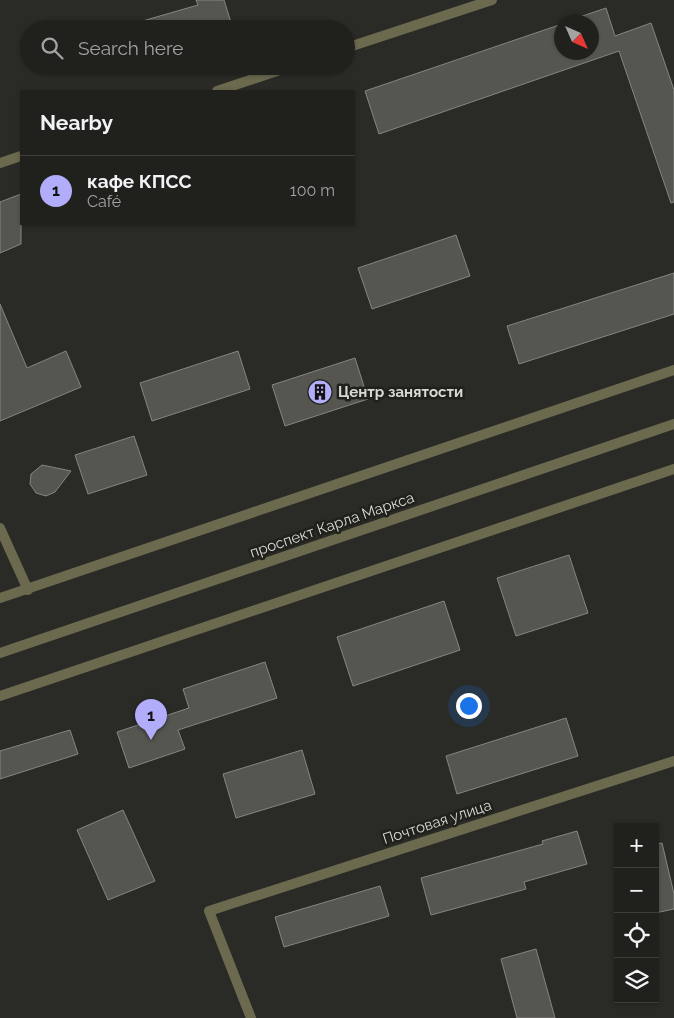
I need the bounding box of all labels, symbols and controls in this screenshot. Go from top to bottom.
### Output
north arrow [554,15,599,60]
search box [20,20,355,75]
icon: search [38,34,66,62]
text: Search here [78,37,184,59]
text: Nearby [40,110,113,135]
text: кафе КПСС [87,170,192,192]
text: 1 [52,181,60,200]
text: 100 m [290,181,335,200]
text: Café [87,192,121,211]
building icon: Центр занятости [307,379,333,405]
place label: Центр занятости [338,383,463,401]
street label: проспект Карла Маркса [247,488,417,562]
your location [456,693,482,719]
pin: 1 [135,699,167,740]
street label: Почтовая улица [380,796,494,848]
map controls [614,823,659,1003]
button: + [614,823,659,868]
button: − [614,868,659,913]
button: locate [614,913,659,958]
button: layers [614,958,659,1003]

